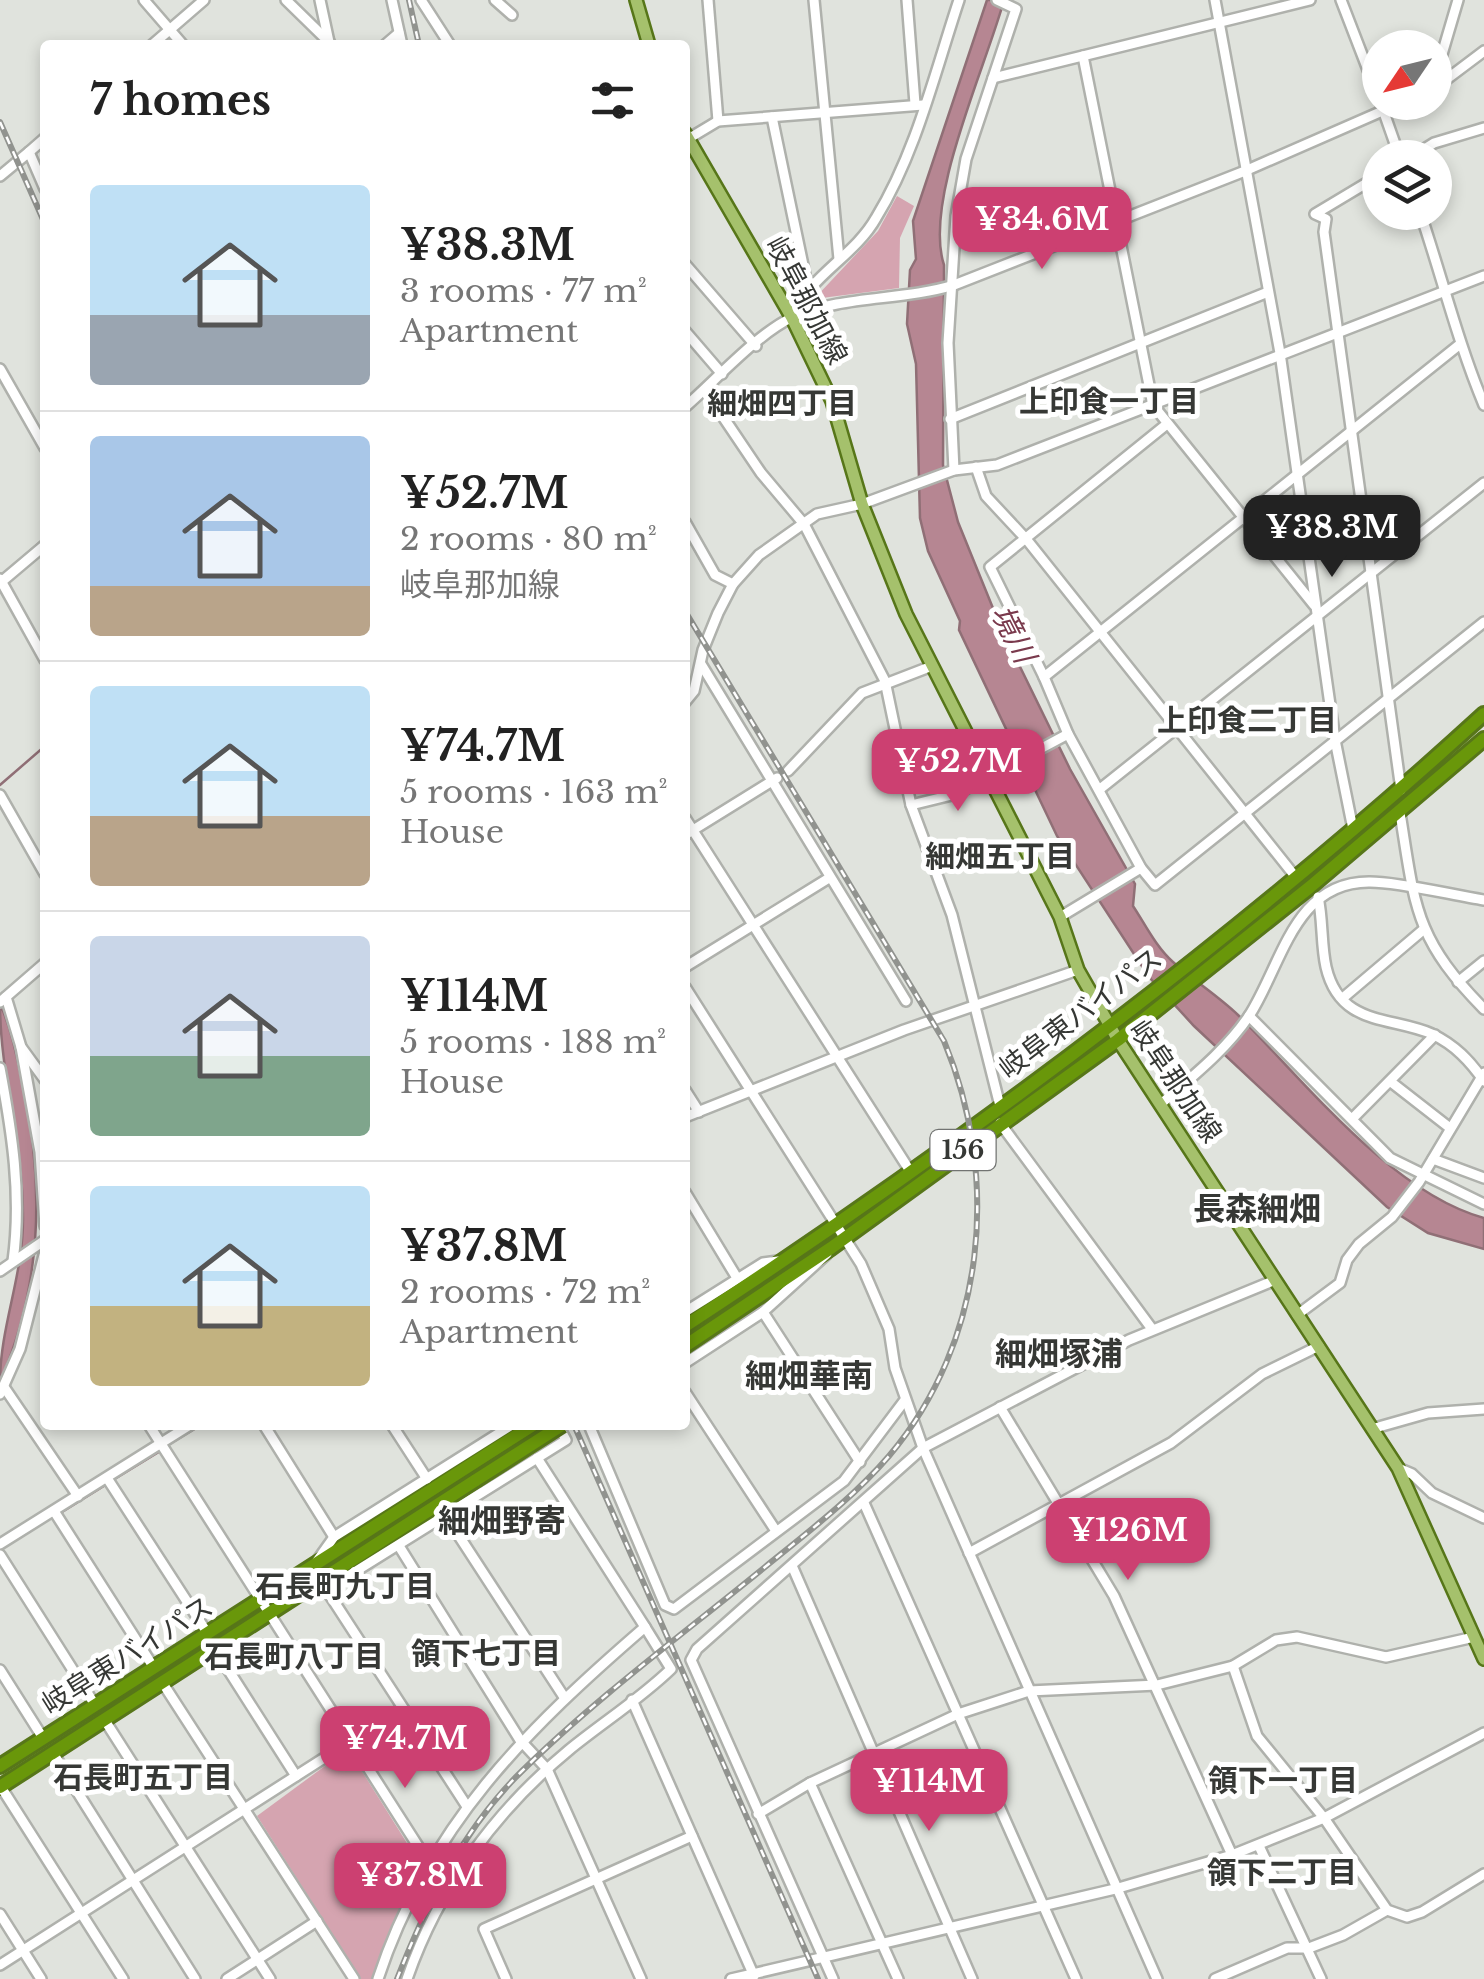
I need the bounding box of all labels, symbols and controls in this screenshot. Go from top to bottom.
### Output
north arrow [1362,30,1452,120]
map controls [1362,30,1452,230]
icon: filters [585,73,640,128]
text: 7 homes [90,74,271,126]
button: layers [1362,140,1452,230]
pin: ¥34.6M [961,187,1123,272]
text: ¥34.6M [975,199,1109,239]
text: ¥38.3M [400,219,575,271]
icon: home [170,225,290,345]
street label: 岐阜那加線 [758,230,855,370]
text: 3 rooms · 77 m² [400,271,647,311]
text: Apartment [400,311,578,351]
district label: 上印食一丁目 [1019,383,1199,420]
district label: 細畑四丁目 [707,385,857,422]
text: ¥52.7M [400,467,569,519]
icon: home [170,476,290,596]
pin: ¥38.3M [1251,495,1413,580]
text: ¥38.3M [1265,507,1399,547]
text: 2 rooms · 80 m² [400,519,657,559]
text: 岐阜那加線 [400,565,560,605]
water label: 境川 [983,599,1045,672]
district label: 上印食二丁目 [1157,702,1337,739]
text: ¥74.7M [400,720,565,772]
icon: home [170,726,290,846]
pin: ¥52.7M [877,729,1039,814]
text: ¥52.7M [894,741,1022,781]
text: 5 rooms · 163 m² [400,772,668,812]
text: House [400,812,504,852]
district label: 細畑五丁目 [925,838,1075,875]
street label: 岐阜東バイパス [992,941,1169,1086]
text: ¥114M [400,970,548,1022]
icon: home [170,976,290,1096]
street label: 岐阜那加線 [1122,1013,1229,1149]
text: 5 rooms · 188 m² [400,1022,666,1062]
text: House [400,1062,504,1102]
road number: 156 [930,1130,996,1170]
district label: 長森細畑 [1193,1189,1321,1229]
text: ¥37.8M [400,1220,567,1272]
icon: home [170,1226,290,1346]
text: 2 rooms · 72 m² [400,1272,650,1312]
text: Apartment [400,1312,578,1352]
district label: 細畑塚浦 [995,1334,1123,1374]
district label: 細畑華南 [745,1356,873,1396]
pin: ¥126M [1058,1498,1198,1583]
district label: 細畑野寄 [438,1501,566,1541]
text: ¥126M [1068,1510,1188,1550]
district label: 石長町九丁目 [255,1568,435,1605]
street label: 岐阜東バイパス [35,1589,219,1722]
district label: 領下七丁目 [411,1635,561,1672]
district label: 石長町八丁目 [204,1638,384,1675]
pin: ¥74.7M [324,1706,486,1791]
text: ¥74.7M [342,1718,468,1758]
pin: ¥114M [859,1749,999,1834]
district label: 石長町五丁目 [53,1759,233,1796]
text: ¥114M [872,1761,986,1801]
district label: 領下一丁目 [1208,1762,1358,1799]
pin: ¥37.8M [339,1843,501,1928]
district label: 領下二丁目 [1207,1854,1357,1891]
text: ¥37.8M [356,1855,484,1895]

